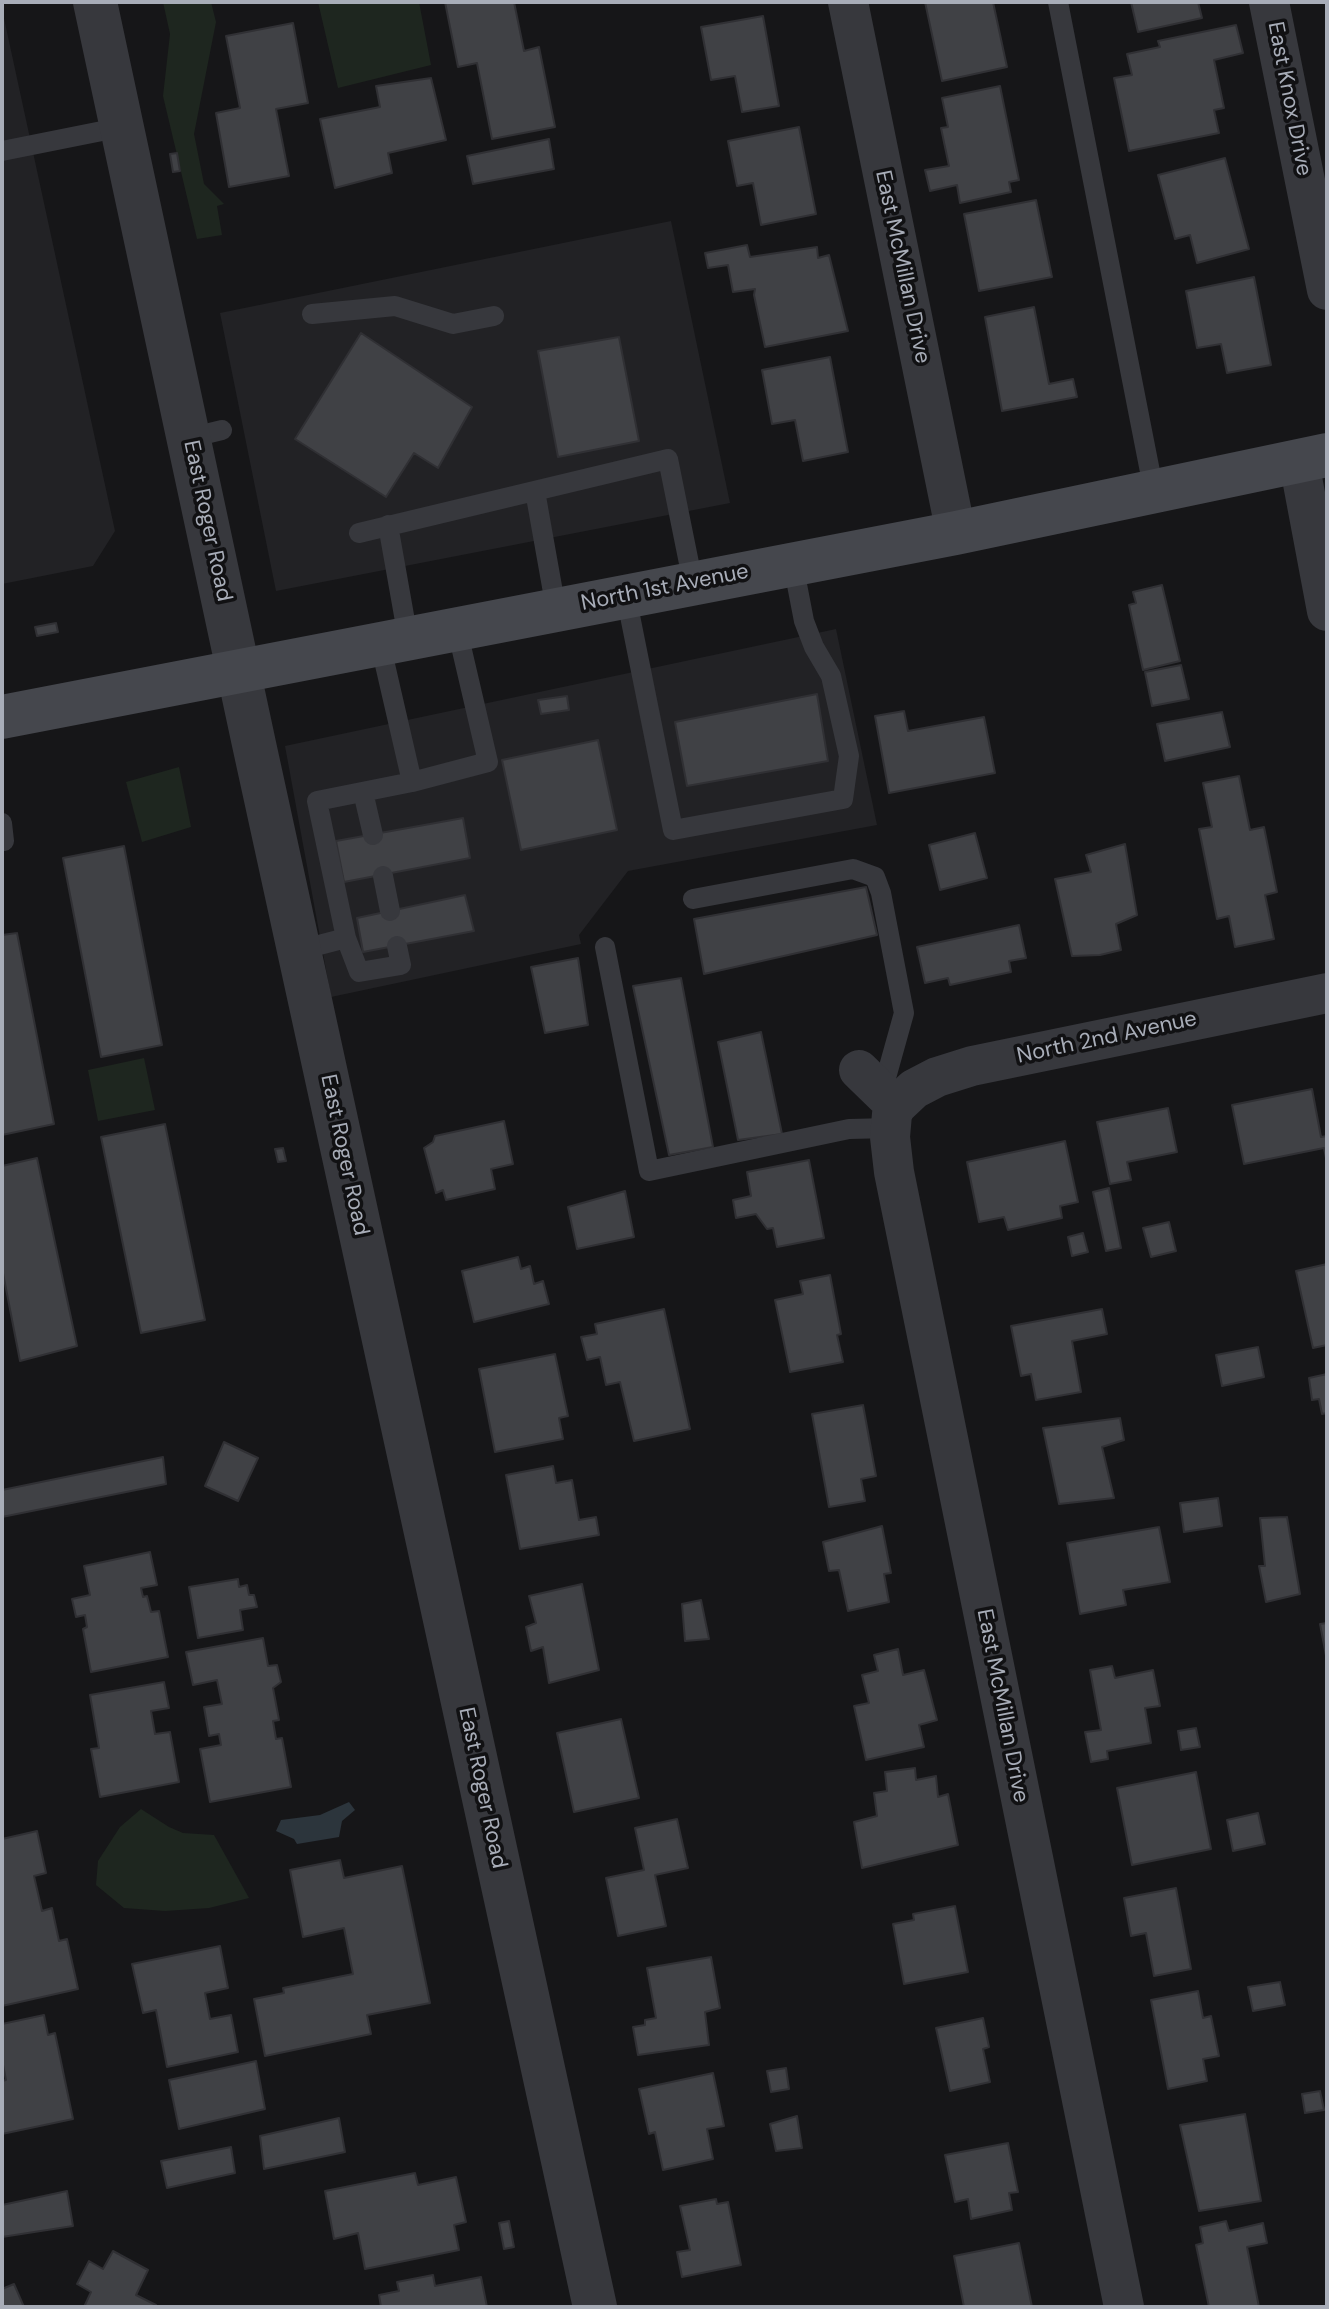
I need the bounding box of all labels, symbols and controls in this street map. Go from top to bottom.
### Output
street label: East Knox Drive [1261,20,1317,178]
street label: East McMillan Drive [869,168,935,366]
street label: East Roger Road [177,438,237,604]
street label: North 1st Avenue [579,559,751,617]
street label: North 2nd Avenue [1015,1006,1199,1070]
street label: East Roger Road [314,1072,374,1238]
street label: East McMillan Drive [970,1607,1034,1805]
street label: East Roger Road [452,1705,512,1871]

